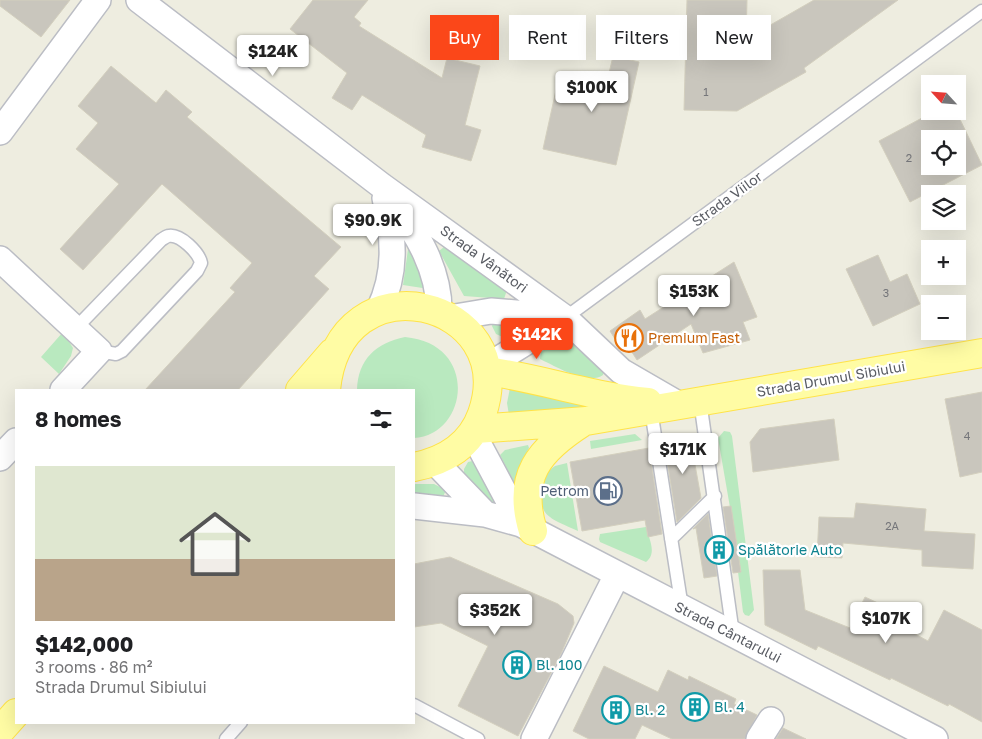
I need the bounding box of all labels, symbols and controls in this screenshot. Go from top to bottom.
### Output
chip: Buy [430,15,499,60]
chip: Rent [509,15,586,60]
chip: Filters [596,15,687,60]
chip: New [697,15,771,60]
pin: $124K [238,34,308,77]
text: $124K [248,41,298,61]
pin: $100K [557,70,627,113]
north arrow [921,75,966,120]
map controls [921,75,966,340]
text: $100K [566,77,618,97]
house number: 1 [703,85,709,98]
button: locate [921,130,966,175]
house number: 2 [906,151,912,164]
street label: Strada Viilor [688,167,766,230]
button: layers [921,185,966,230]
pin: $90.9K [332,204,414,246]
text: $90.9K [344,210,402,230]
street label: Strada Vânători [437,221,531,296]
button: + [921,240,966,285]
pin: $153K [659,274,729,317]
text: $153K [669,281,719,301]
house number: 3 [883,286,889,299]
button: − [921,295,966,340]
pin: $142K [502,318,572,360]
restaurant icon: Premium Fast [614,323,644,353]
text: $142K [512,324,562,344]
place label: Premium Fast [648,329,740,346]
street label: Strada Drumul Sibiului [755,357,906,400]
icon: filters [367,405,395,433]
text: 8 homes [35,406,122,432]
house number: 4 [964,429,971,442]
pin: $171K [648,432,718,475]
text: $171K [659,439,707,459]
fuel station icon: Petrom [593,476,623,506]
place label: Petrom [540,482,589,499]
icon: home [170,499,260,589]
house number: 2A [885,519,900,532]
building icon: Spălătorie Auto [704,535,734,565]
place label: Spălătorie Auto [738,541,842,558]
pin: $352K [460,594,530,636]
street label: Strada Cântarului [672,597,784,666]
text: $352K [469,600,521,620]
pin: $107K [851,602,921,644]
text: $107K [861,608,911,628]
text: $142,000 [35,631,134,657]
building icon: Bl. 100 [502,650,532,680]
place label: Bl. 100 [536,656,582,673]
text: 3 rooms · 86 m² [35,657,152,677]
text: Strada Drumul Sibiului [35,677,207,697]
building icon: Bl. 4 [680,692,710,722]
building icon: Bl. 2 [601,695,631,725]
place label: Bl. 4 [714,698,745,715]
place label: Bl. 2 [635,701,665,718]

